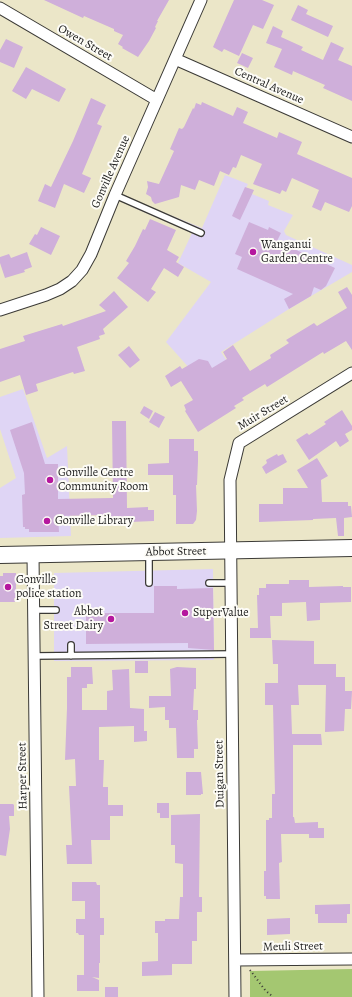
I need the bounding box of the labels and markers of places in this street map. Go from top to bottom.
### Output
place label: Wanganui Garden Centre [261,238,333,266]
marker: Wanganui Garden Centre [248,247,258,257]
place label: Gonville Centre Community Room [58,466,148,494]
marker: Gonville Centre Community Room [45,475,55,485]
place label: Gonville Library [55,514,133,528]
marker: Gonville Library [42,516,52,526]
place label: Gonville police station [16,573,82,601]
marker: Gonville police station [3,582,13,592]
place label: Abbot Street Dairy [44,605,103,633]
place label: SuperValue [193,606,249,620]
marker: SuperValue [180,608,190,618]
marker: Abbot Street Dairy [106,614,116,624]

